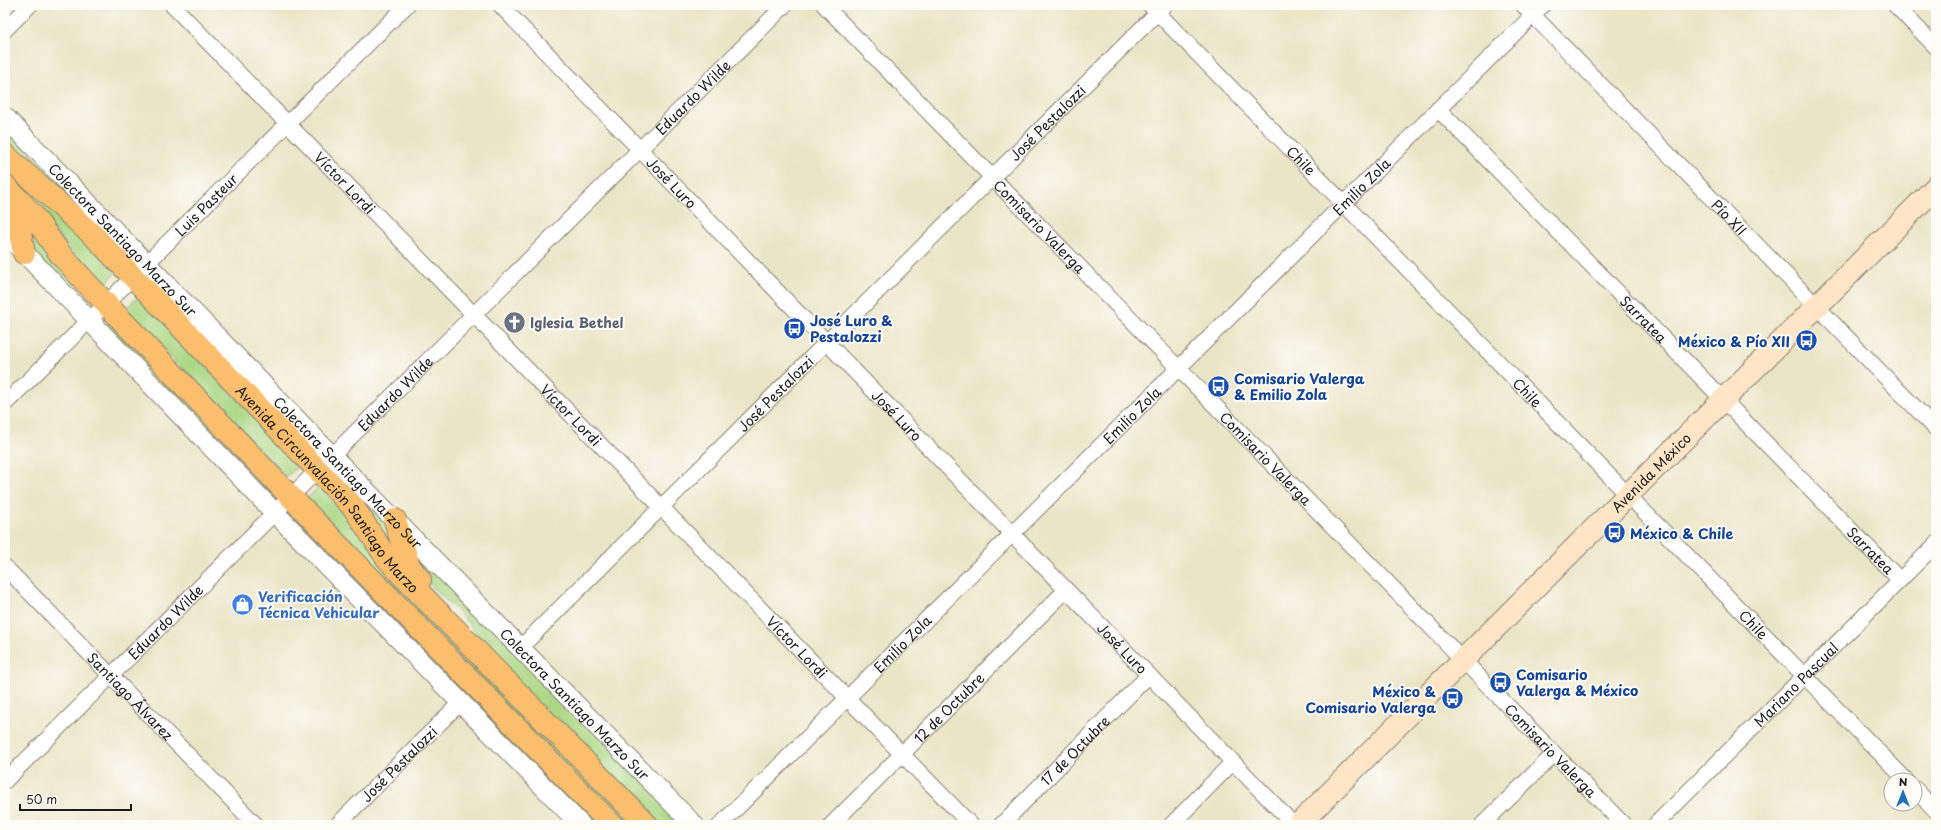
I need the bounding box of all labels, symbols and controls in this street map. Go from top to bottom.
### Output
street label: Eduardo Wilde [650,54,735,139]
street label: José Pestalozzi [1004,80,1090,165]
street label: Chile [1282,141,1321,180]
street label: Víctor Lordi [310,147,380,218]
street label: José Luro [642,152,702,213]
street label: Emilio Zola [1327,152,1395,220]
street label: Colectora Santiago Marzo Sur [44,158,202,321]
street label: Luis Pasteur [170,169,242,241]
street label: Comisario Valerga [989,175,1091,278]
street label: Pío XII [1707,194,1752,240]
street label: Sarratea [1616,290,1672,348]
church icon: Iglesia Bethel [502,309,528,335]
place label: José Luro & Pestalozzi [810,310,893,347]
place label: Iglesia Bethel [530,312,624,333]
bus stop icon: José Luro & Pestalozzi [781,315,807,341]
bus stop icon: México & Pío XII [1793,328,1819,354]
place label: México & Pío XII [1678,331,1790,352]
street label: Eduardo Wilde [353,351,438,435]
street label: José Pestalozzi [732,351,818,436]
place label: Comisario Valerga & Emilio Zola [1234,368,1365,405]
bus stop icon: Comisario Valerga & Emilio Zola [1206,373,1232,399]
street label: Chile [1508,373,1547,412]
street label: Víctor Lordi [536,379,606,450]
street label: Avenida Circunvalación Santiago Marzo [231,380,424,597]
street label: Emilio Zola [1098,381,1165,449]
street label: José Luro [867,385,927,446]
street label: Colectora Santiago Marzo Sur [269,391,428,554]
street label: Comisario Valerga [1215,407,1317,510]
street label: Avenida México [1606,427,1696,517]
bus stop icon: México & Chile [1602,520,1628,546]
street label: Sarratea [1842,522,1899,579]
place label: México & Chile [1630,523,1734,544]
street label: Eduardo Wilde [123,579,208,664]
place label: Verificación Técnica Vehicular [258,586,380,623]
shop icon: Verificación Técnica Vehicular [229,591,255,617]
street label: Chile [1735,605,1774,644]
street label: Emilio Zola [868,610,936,677]
street label: Víctor Lordi [762,611,833,682]
street label: José Luro [1093,618,1153,678]
street label: Colectora Santiago Marzo Sur [495,623,655,785]
street label: Mariano Pascual [1749,637,1843,731]
street label: Santiago Álvarez [83,647,179,745]
place label: Comisario Valerga & México [1516,664,1638,701]
street label: 12 de Octubre [908,667,989,748]
bus stop icon: Comisario Valerga & México [1488,669,1514,695]
place label: México & Comisario Valerga [1305,681,1437,718]
bus stop icon: México & Comisario Valerga [1439,686,1465,712]
street label: Comisario Valerga [1500,699,1602,802]
street label: 17 de Octubre [1035,710,1114,790]
street label: José Pestalozzi [356,721,442,806]
north arrow [1883,772,1923,812]
text: N [1899,773,1908,790]
scale bar [20,786,131,812]
text: 50 m [26,790,57,808]

